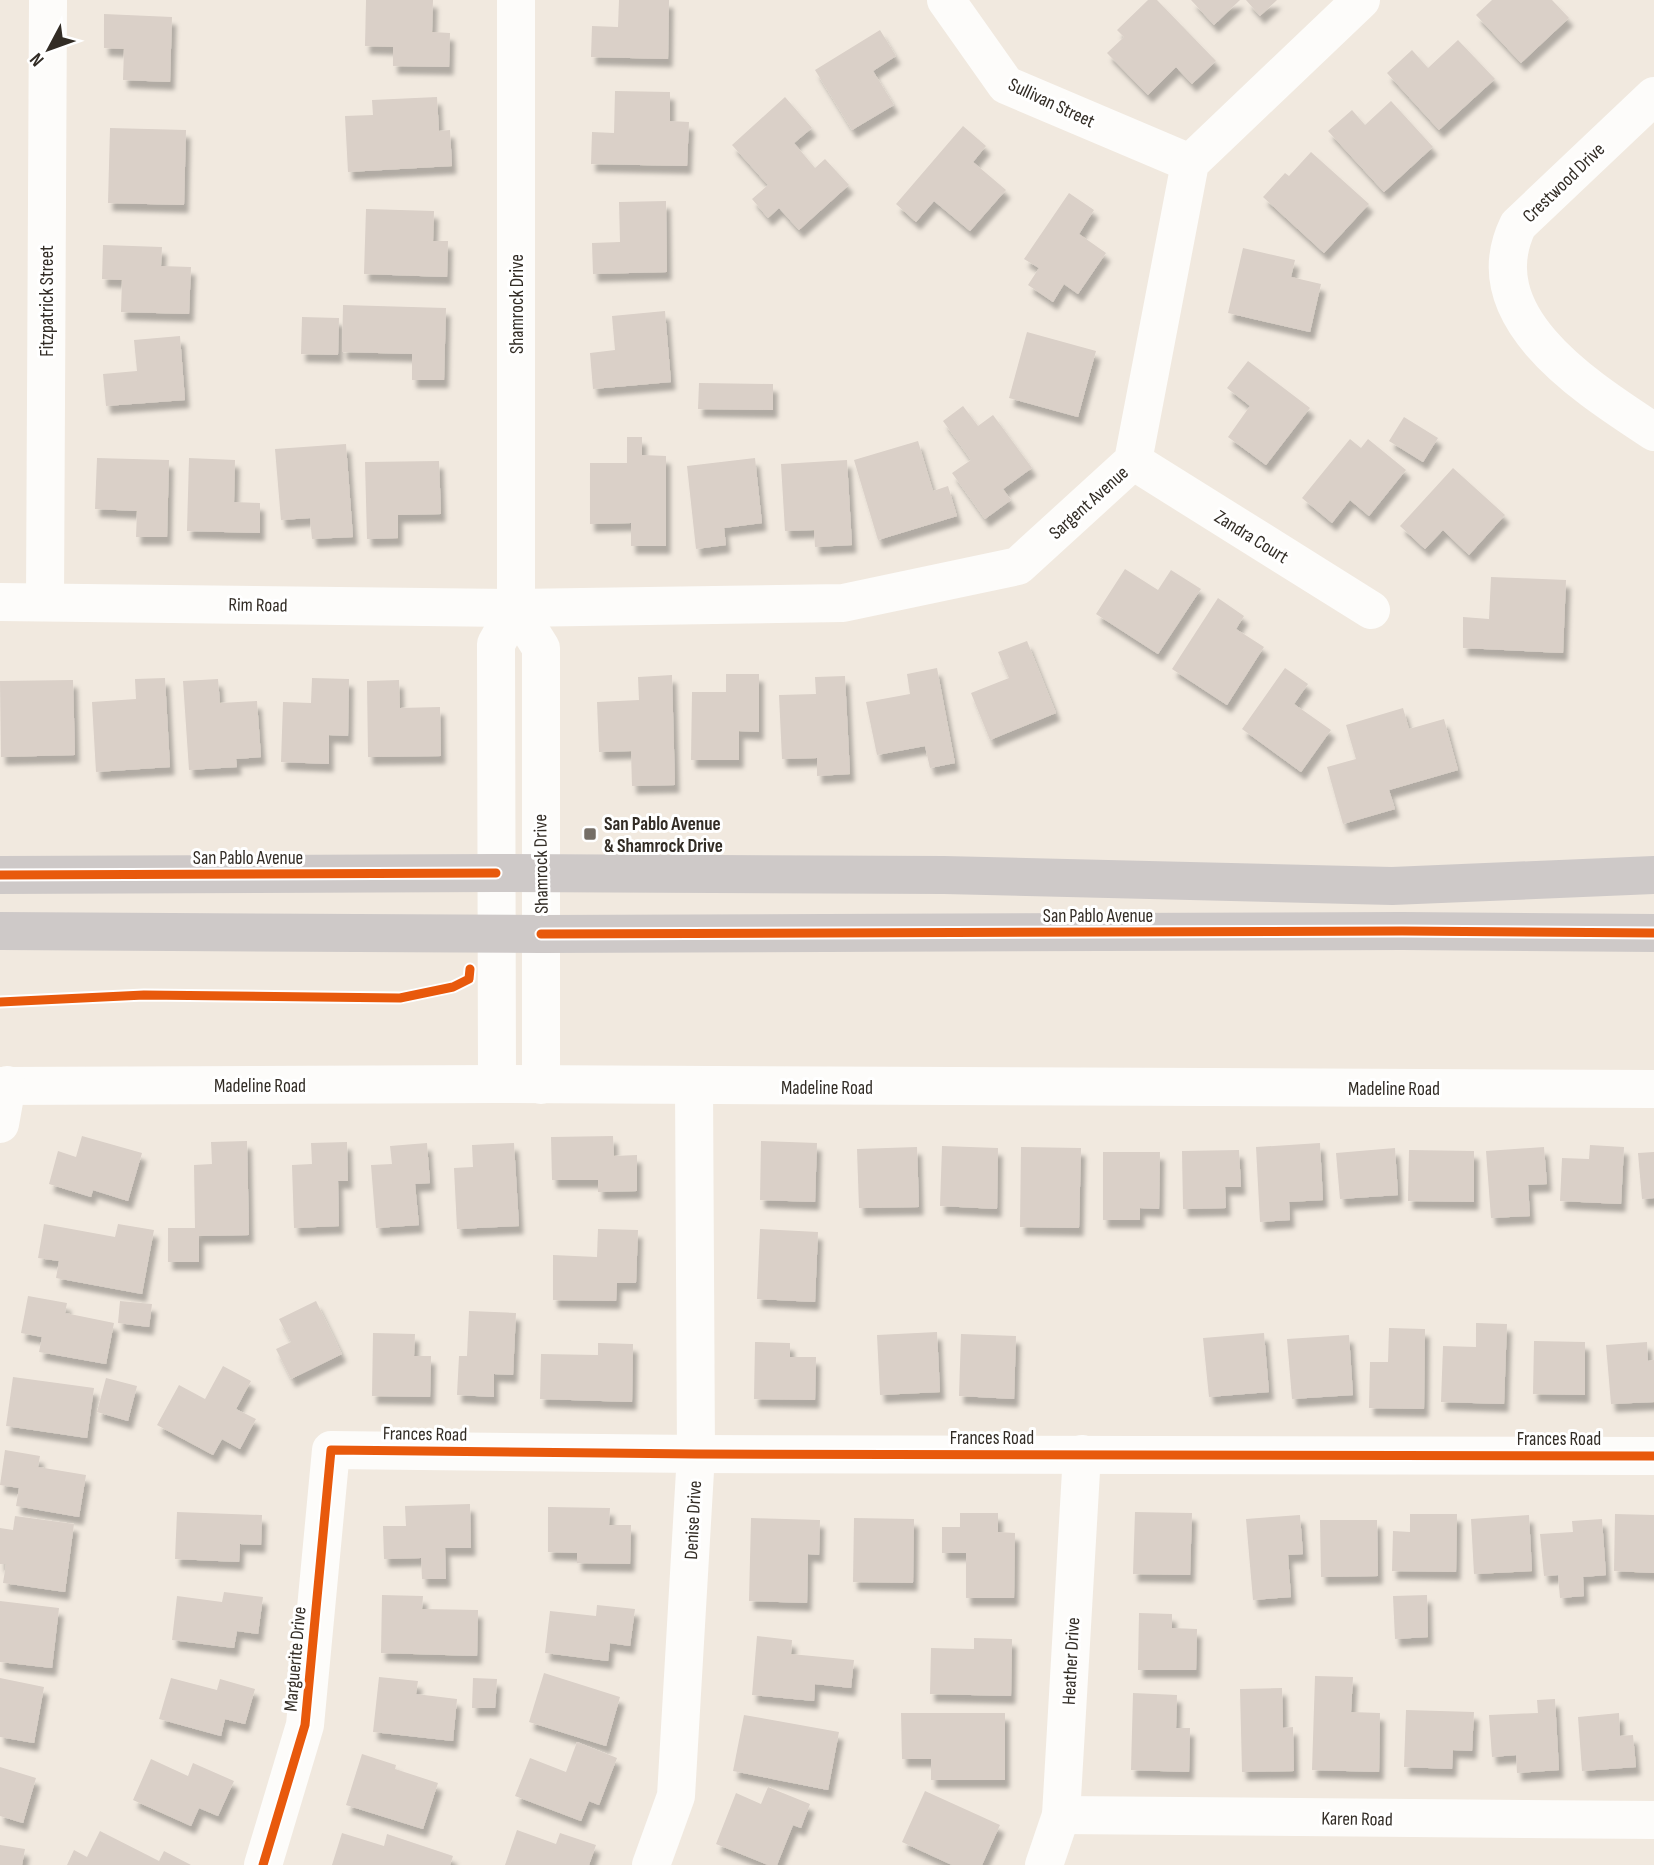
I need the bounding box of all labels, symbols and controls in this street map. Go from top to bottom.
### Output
north arrow [14,14,84,84]
text: N [25,48,49,71]
street label: Sullivan Street [1004,73,1098,133]
street label: Crestwood Drive [1518,138,1610,228]
street label: Fitzpatrick Street [36,245,59,357]
street label: Shamrock Drive [506,254,529,354]
street label: Sargent Avenue [1044,461,1134,545]
street label: Zandra Court [1210,506,1293,569]
street label: Rim Road [228,593,288,618]
place label: San Pablo Avenue & Shamrock Drive [604,813,723,858]
street label: Shamrock Drive [529,814,554,914]
marker: San Pablo Avenue & Shamrock Drive [582,826,598,842]
street label: San Pablo Avenue [193,847,303,870]
street label: San Pablo Avenue [1043,905,1153,928]
street label: Madeline Road [214,1075,306,1098]
street label: Madeline Road [781,1077,873,1100]
street label: Madeline Road [1348,1078,1440,1101]
street label: Frances Road [383,1422,467,1447]
street label: Frances Road [950,1427,1034,1450]
street label: Frances Road [1517,1428,1601,1451]
street label: Denise Drive [680,1480,707,1560]
street label: Marguerite Drive [279,1606,312,1713]
street label: Heather Drive [1058,1617,1085,1706]
street label: Karen Road [1321,1807,1393,1832]

